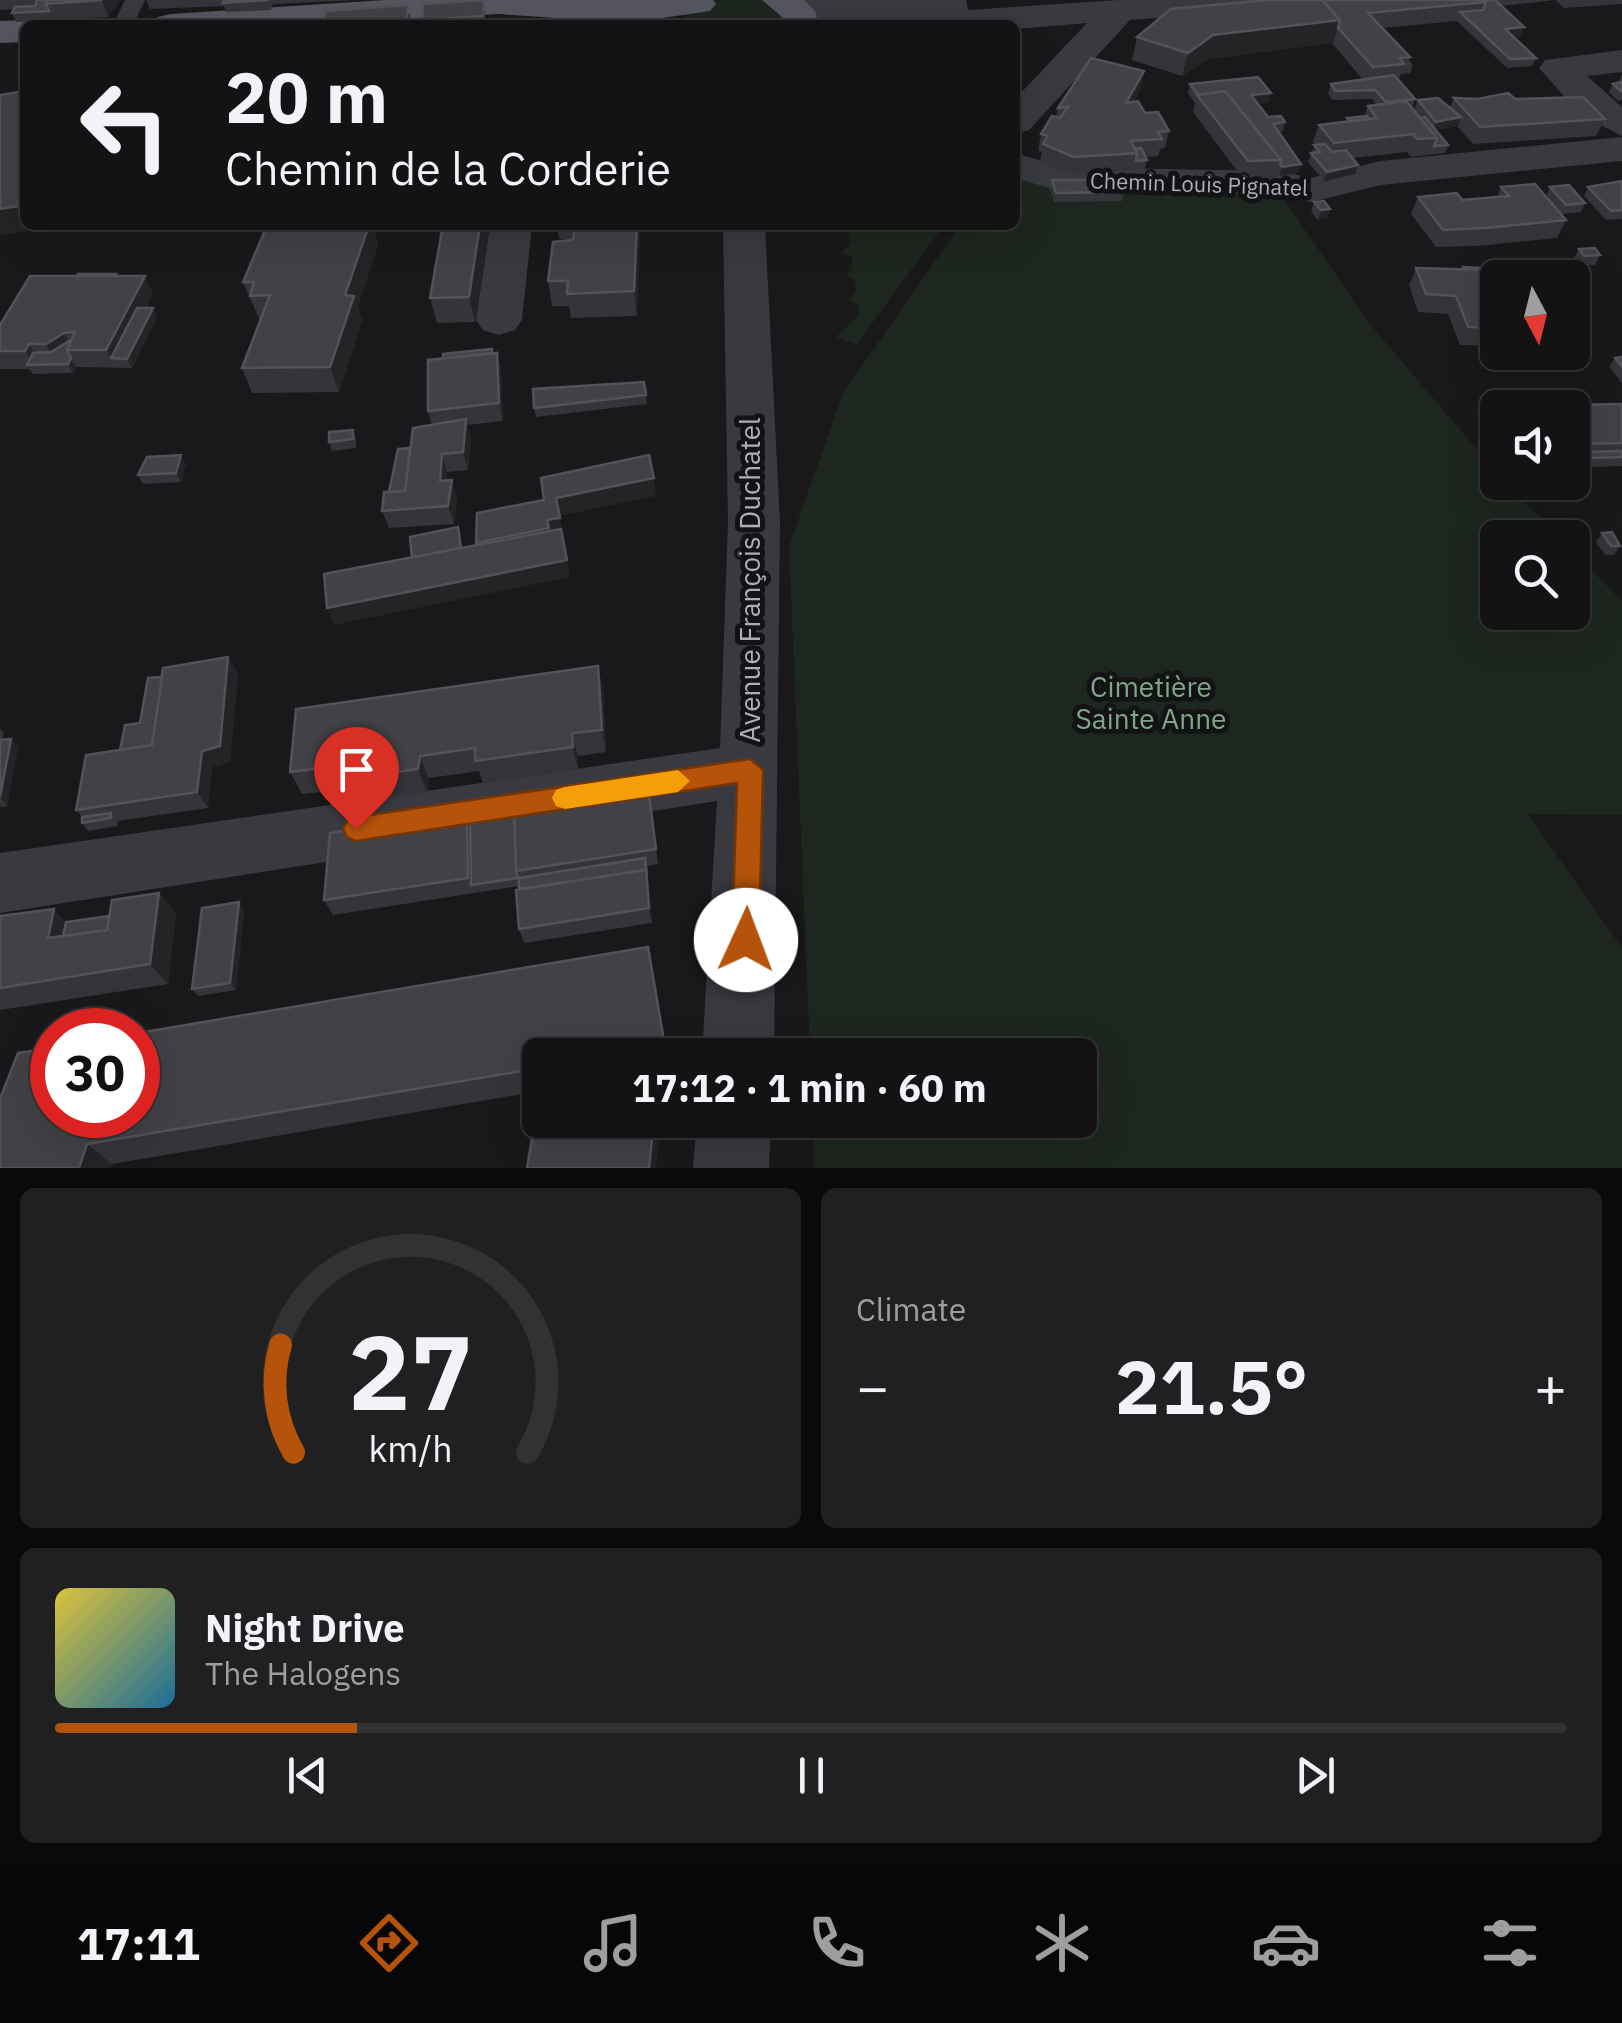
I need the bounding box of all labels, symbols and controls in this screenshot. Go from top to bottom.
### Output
text: 20 m [225,51,388,142]
icon: left [60,60,190,190]
text: Chemin de la Corderie [225,139,671,197]
street label: Chemin Louis Pignatel [1090,165,1308,202]
north arrow [1480,260,1590,370]
map controls [1480,260,1590,630]
button: sound [1480,390,1590,500]
street label: Avenue François Duchatel [731,417,768,743]
button: search [1480,520,1590,630]
park label: Cimetière Sainte Anne [1076,668,1226,737]
pin [314,727,399,830]
icon: arrive [329,742,384,797]
position arrow [694,888,798,992]
speed limit sign: 30 [30,1008,160,1138]
text: 17:12 · 1 min · 60 m [632,1063,987,1112]
text: Climate [856,1288,966,1330]
text: 27 [348,1303,473,1439]
text: 21.5° [1115,1337,1308,1435]
text: − [856,1351,889,1422]
text: + [1534,1351,1567,1422]
text: km/h [368,1425,453,1472]
text: Night Drive [205,1603,405,1652]
text: The Halogens [205,1652,401,1694]
icon: previous [280,1748,335,1803]
icon: pause [784,1748,839,1803]
icon: next [1288,1748,1343,1803]
icon: directions [354,1908,424,1978]
icon: music [578,1908,648,1978]
icon: phone [802,1908,872,1978]
icon: climate [1027,1908,1097,1978]
icon: car [1251,1908,1321,1978]
icon: filters [1475,1908,1545,1978]
text: 17:11 [77,1914,200,1972]

